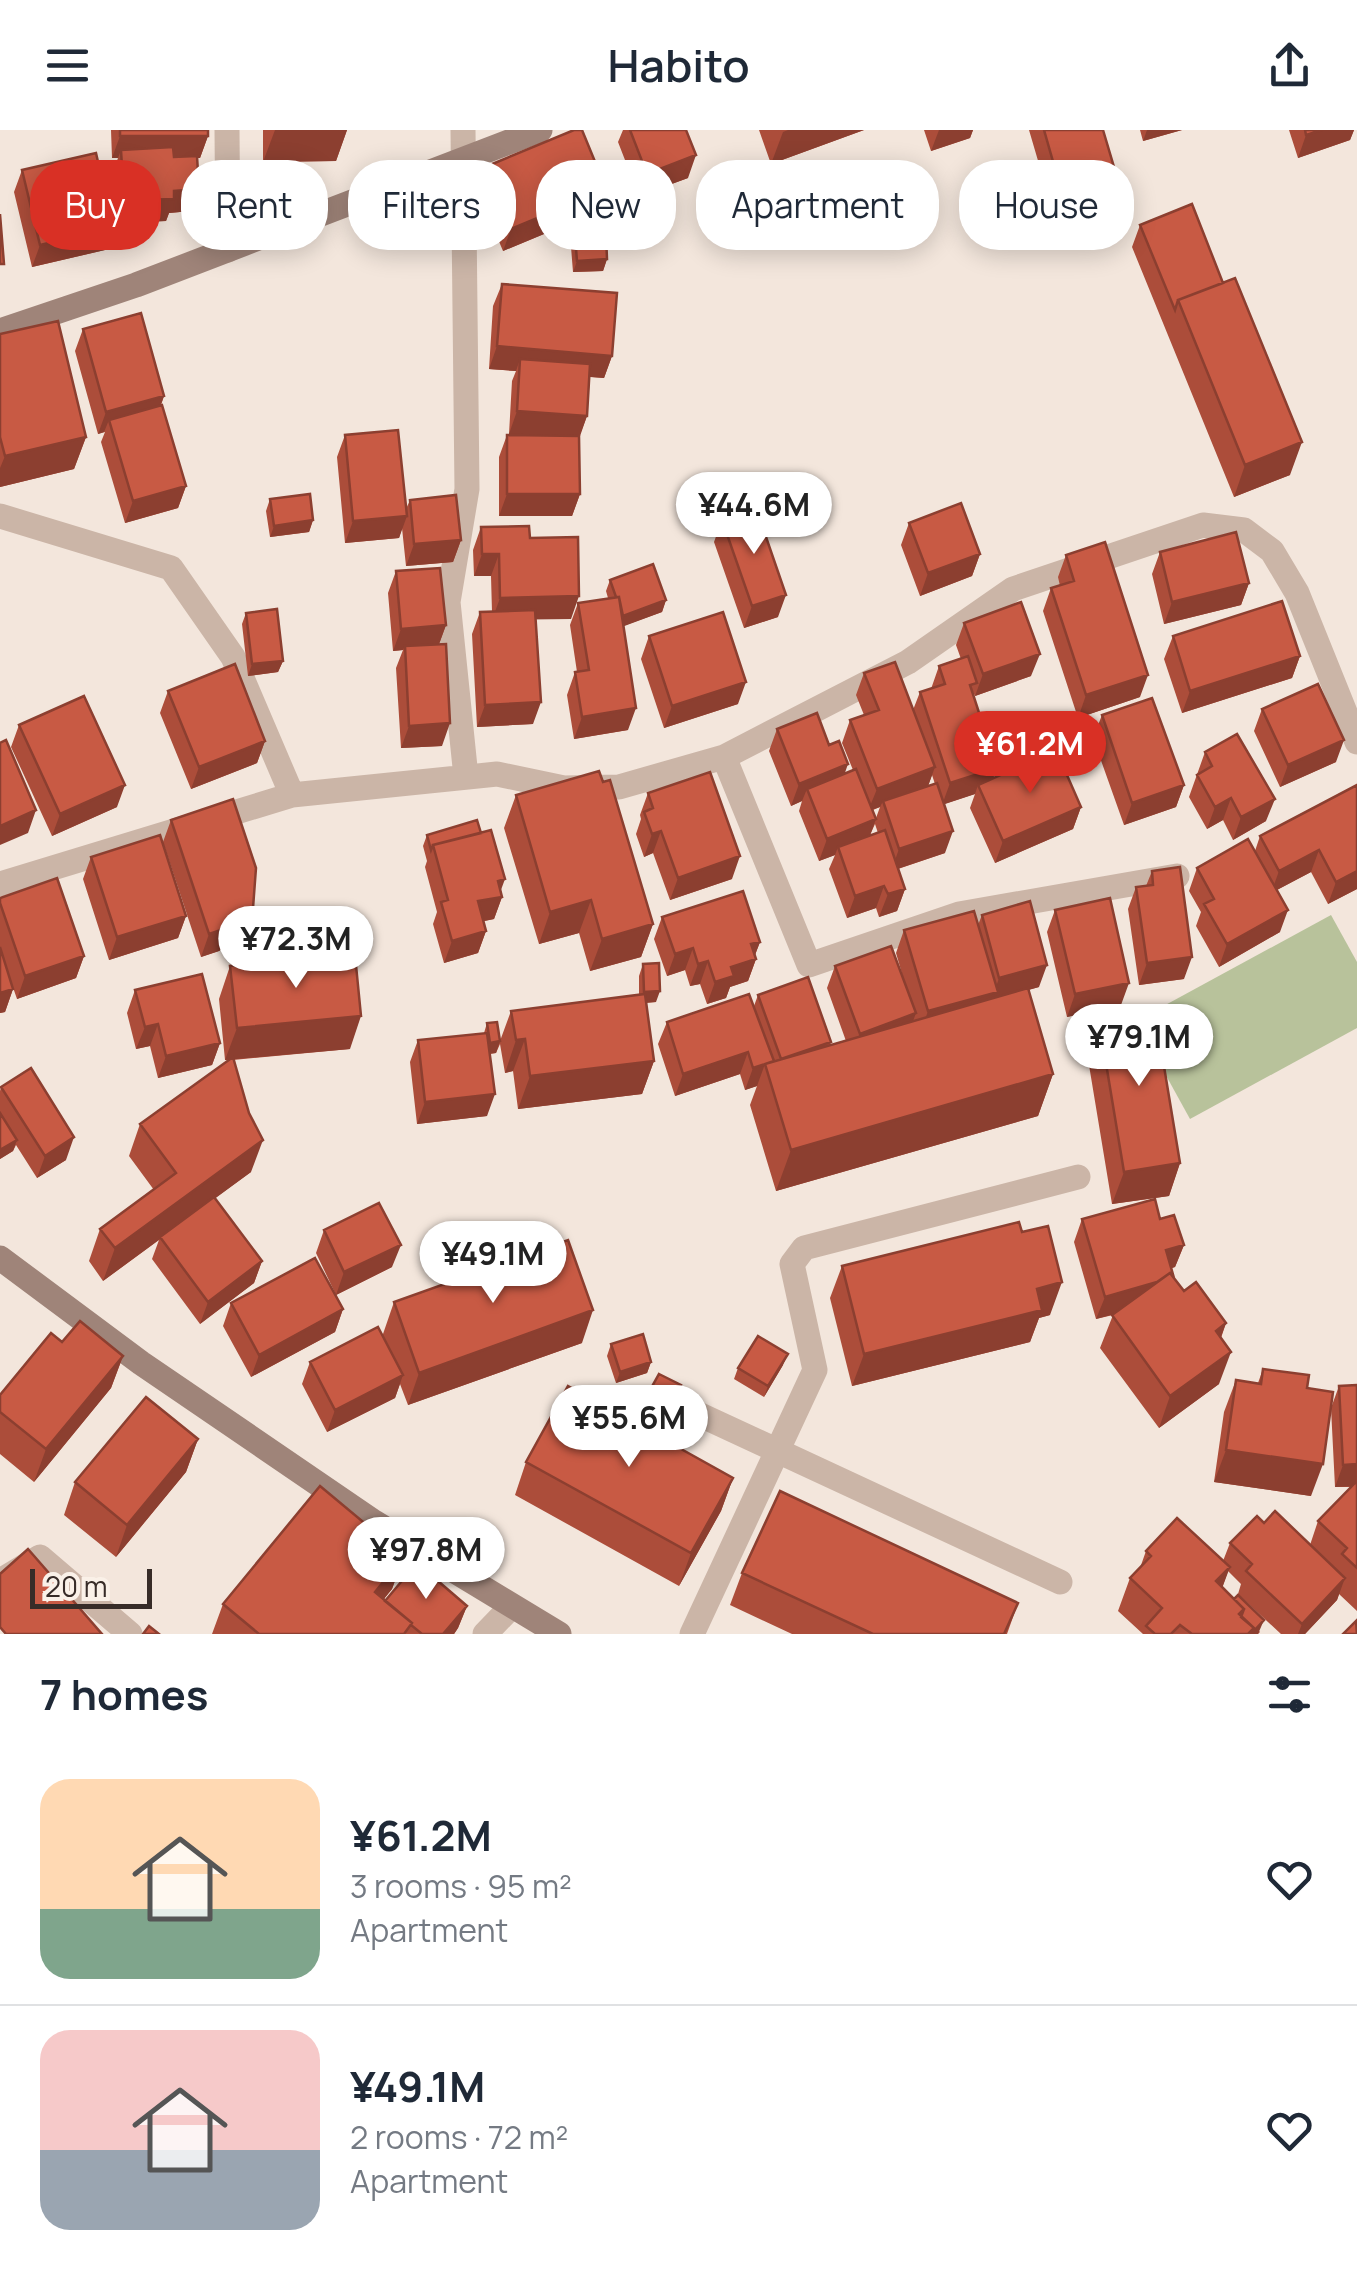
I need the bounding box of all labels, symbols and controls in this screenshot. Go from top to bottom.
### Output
text: Habito [607,34,750,96]
icon: menu [40,38,95,93]
icon: share [1262,38,1317,93]
chip: Buy [30,160,161,250]
chip: Rent [181,160,328,250]
chip: Filters [348,160,516,250]
chip: New [536,160,676,250]
chip: Apartment [696,160,939,250]
chip: House [959,160,1134,250]
pin: ¥44.6M [673,472,835,557]
text: ¥44.6M [698,482,810,526]
pin: ¥61.2M [949,711,1111,796]
text: ¥61.2M [976,721,1084,765]
pin: ¥72.3M [215,906,377,991]
text: ¥72.3M [240,916,352,960]
pin: ¥79.1M [1058,1004,1220,1089]
text: ¥79.1M [1087,1014,1191,1058]
pin: ¥49.1M [412,1221,574,1306]
text: ¥49.1M [442,1231,544,1275]
pin: ¥55.6M [548,1385,710,1470]
text: ¥55.6M [572,1395,686,1439]
pin: ¥97.8M [345,1517,507,1602]
text: ¥97.8M [370,1527,482,1571]
scale bar [30,1564,152,1608]
text: 20 m [45,1567,107,1605]
text: 7 homes [40,1665,208,1723]
icon: filters [1262,1667,1317,1722]
text: ¥61.2M [350,1806,492,1864]
icon: home [120,1819,240,1939]
icon: heart [1262,1852,1317,1907]
text: 3 rooms · 95 m² [350,1864,572,1908]
text: Apartment [350,1908,508,1952]
text: ¥49.1M [350,2057,485,2115]
icon: home [120,2070,240,2190]
icon: heart [1262,2103,1317,2158]
text: 2 rooms · 72 m² [350,2115,568,2159]
text: Apartment [350,2159,508,2203]

